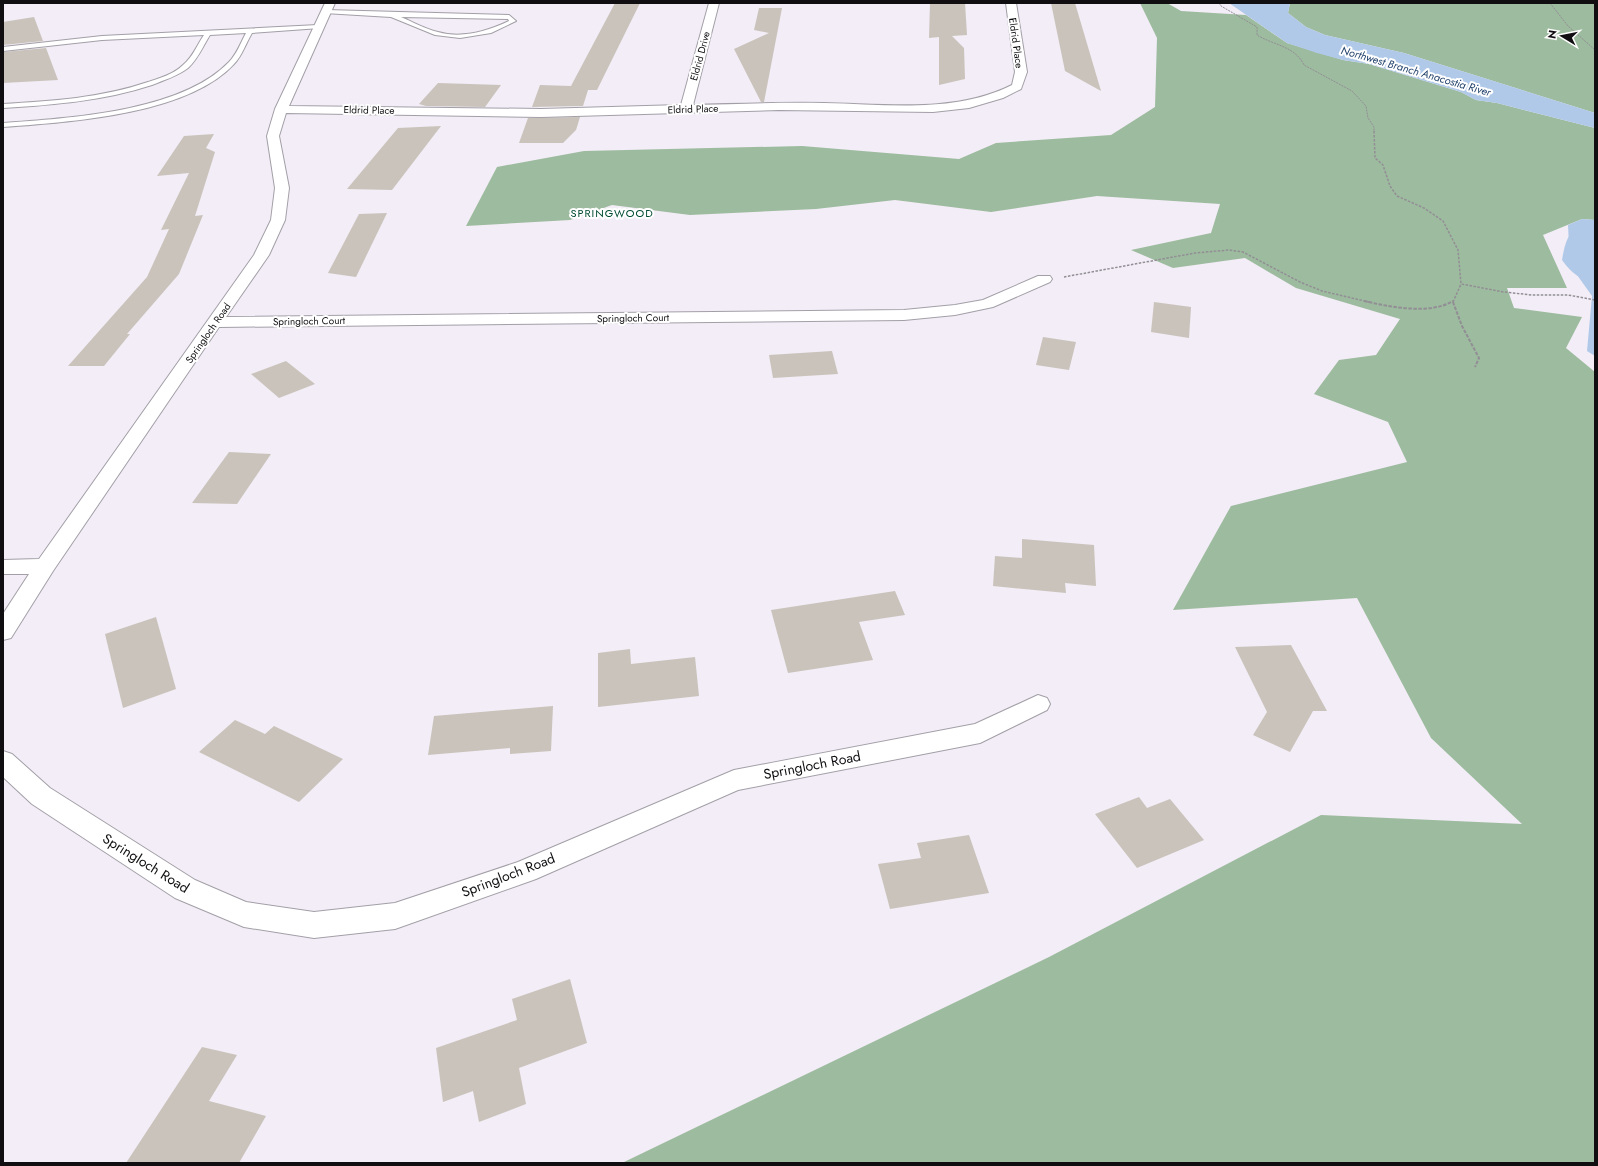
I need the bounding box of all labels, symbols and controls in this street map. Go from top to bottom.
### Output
north arrow [1542,16,1582,56]
street label: Eldrid Place [1005,17,1027,69]
text: N [1544,29,1561,40]
street label: Eldrid Drive [686,30,714,82]
water label: Northwest Branch Anacostia River [1339,42,1494,100]
street label: Eldrid Place [667,101,719,117]
street label: Eldrid Place [343,102,395,118]
district label: SPRINGWOOD [570,205,654,221]
street label: Springloch Road [182,300,234,366]
street label: Springloch Court [597,310,670,326]
street label: Springloch Court [273,313,346,329]
street label: Springloch Road [762,746,862,784]
street label: Springloch Road [99,828,193,898]
street label: Springloch Road [458,848,558,902]

